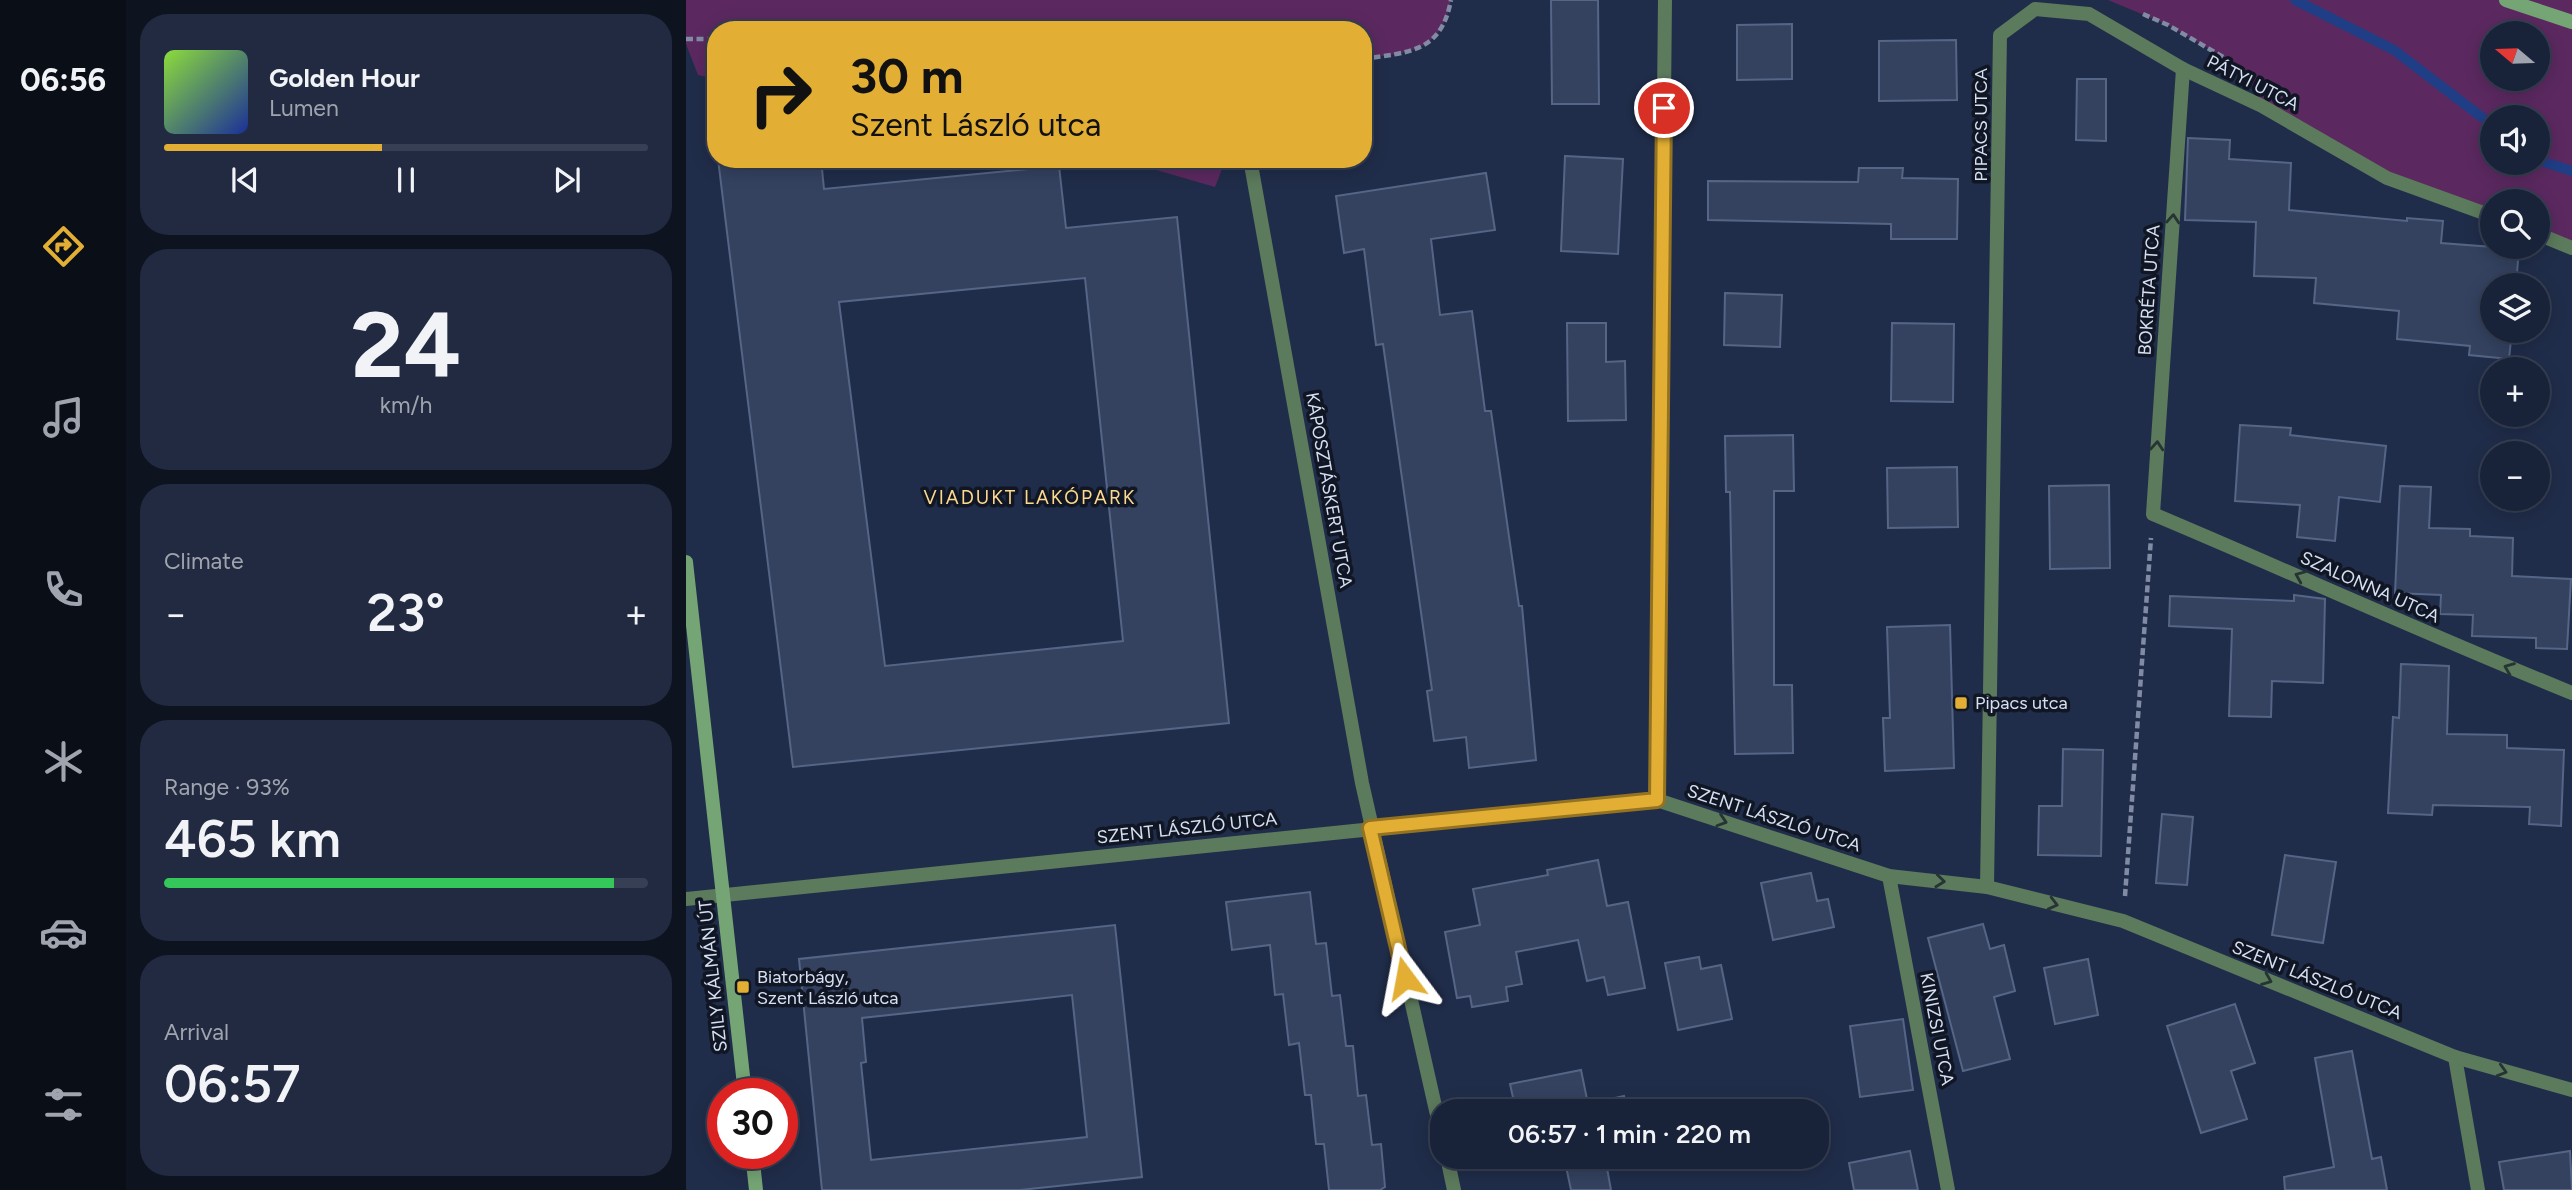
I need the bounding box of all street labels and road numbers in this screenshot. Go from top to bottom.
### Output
street label: PÁTYI UTCA [2203,50,2303,116]
street label: PIPACS UTCA [1970,68,1992,182]
street label: BOKRÉTA UTCA [2133,224,2165,356]
street label: KÁPOSZTÁSKERT UTCA [1301,390,1357,590]
street label: SZALONNA UTCA [2297,546,2443,628]
street label: SZENT LÁSZLÓ UTCA [1684,780,1864,856]
street label: SZENT LÁSZLÓ UTCA [1096,808,1278,848]
street label: SZILY KÁLMÁN ÚT [694,899,732,1053]
street label: SZENT LÁSZLÓ UTCA [2229,936,2405,1024]
street label: KINIZSI UTCA [1915,971,1959,1087]

